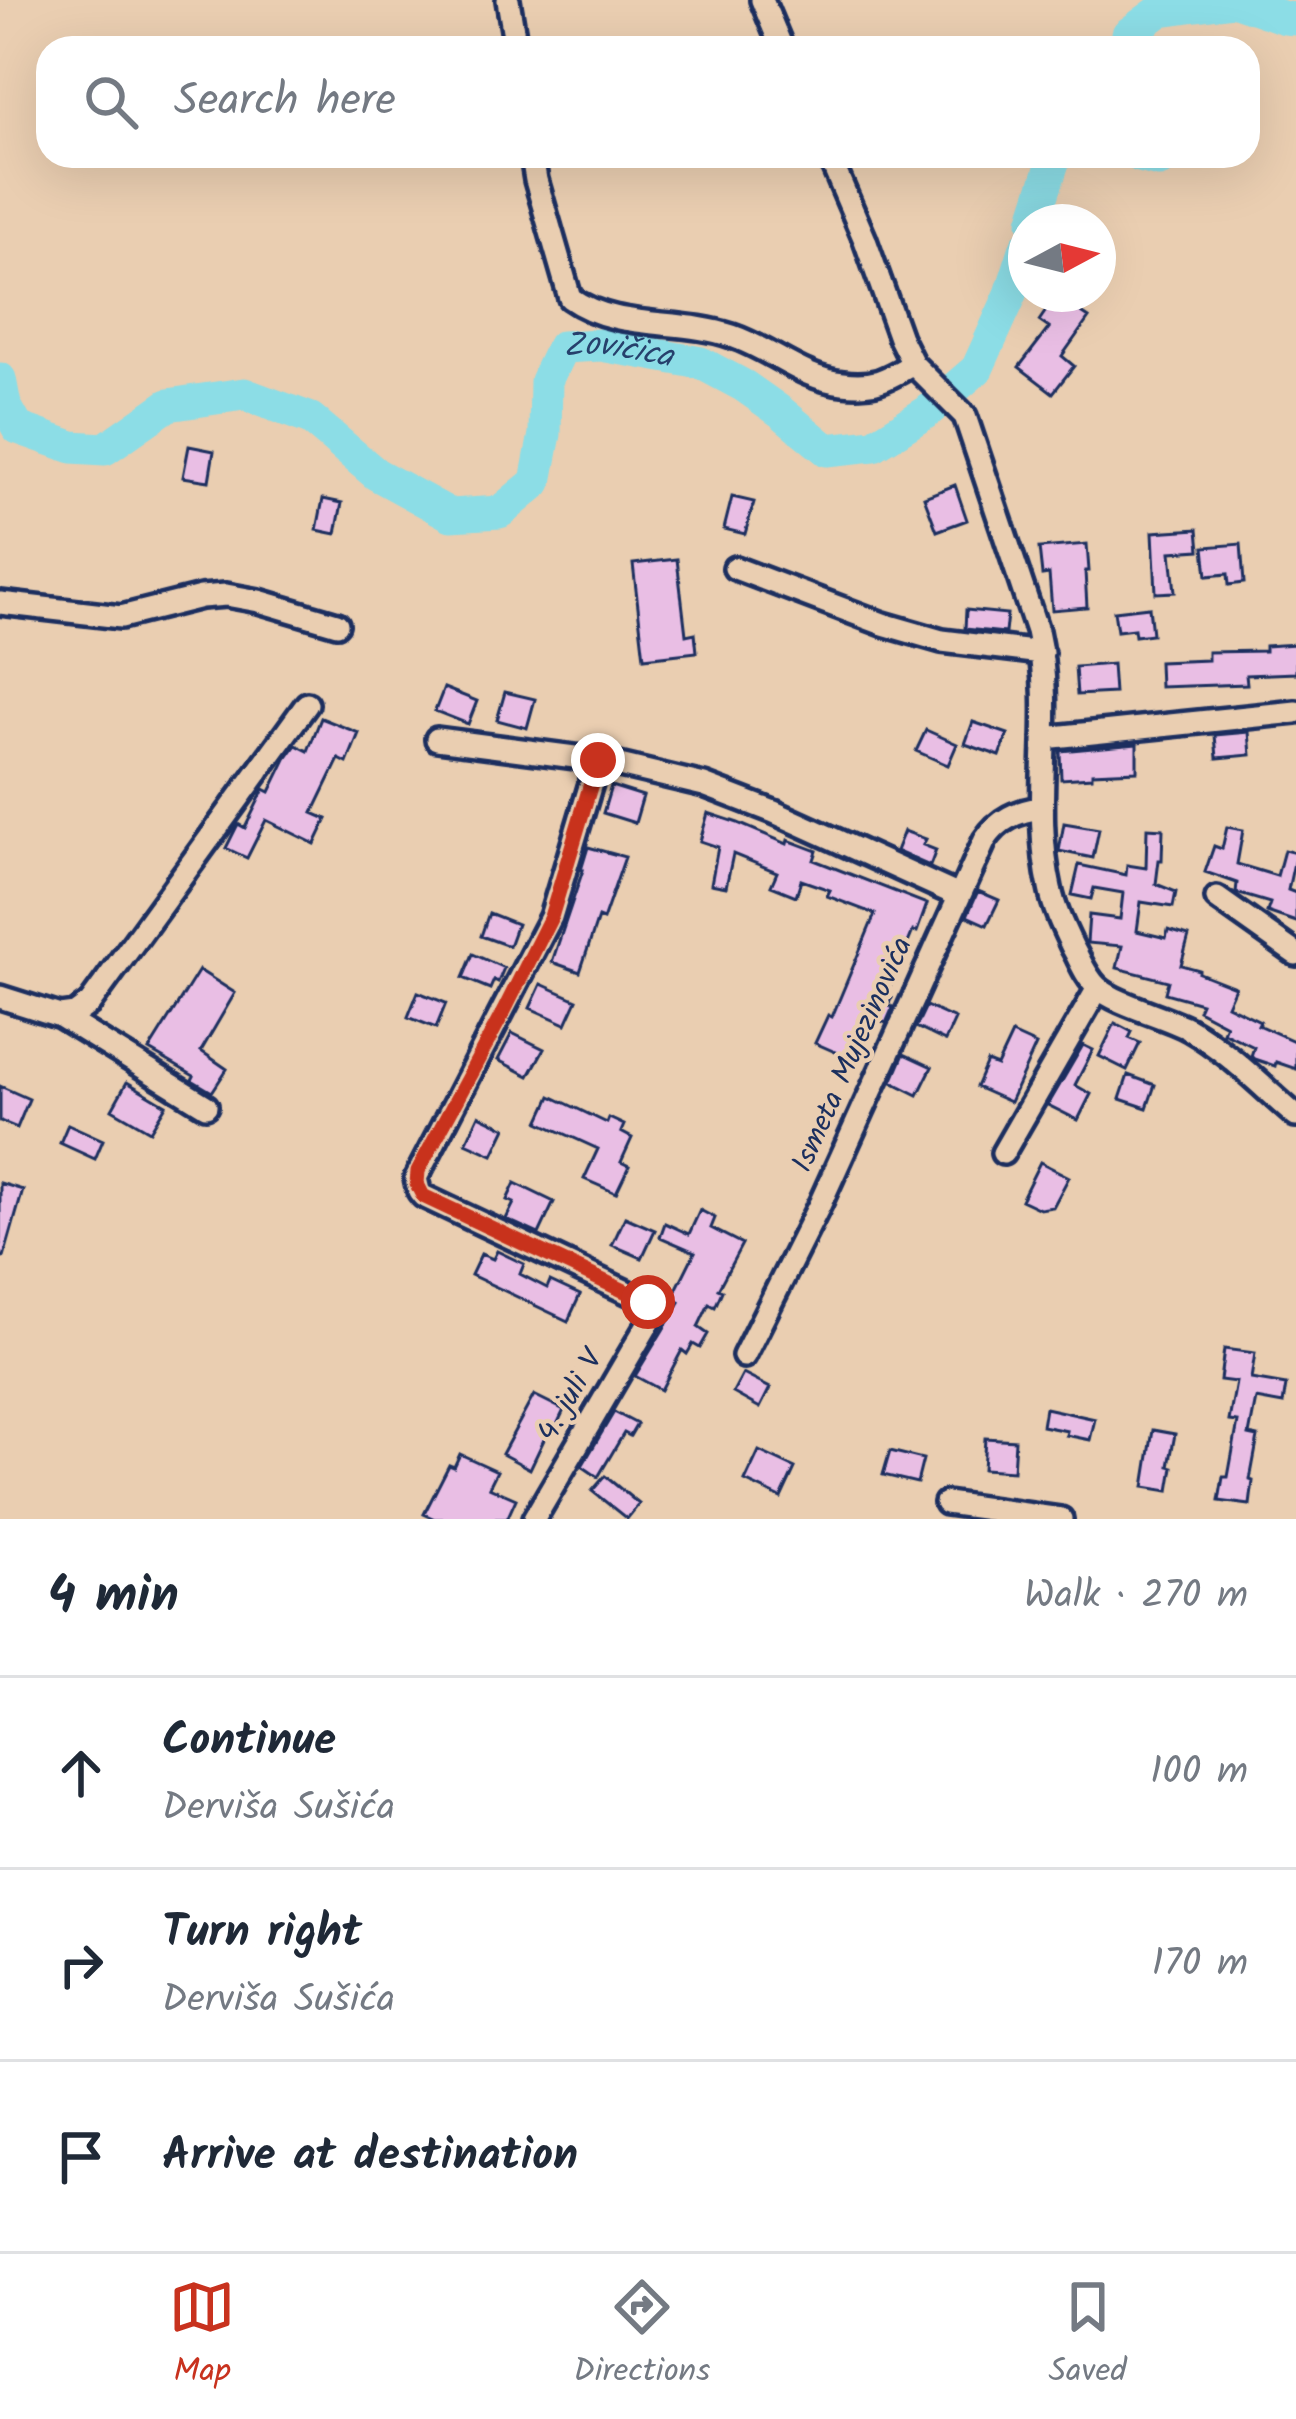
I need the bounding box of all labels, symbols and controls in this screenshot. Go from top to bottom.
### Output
search box [36,36,1260,168]
text: Search here [174,66,396,138]
icon: search [78,69,144,135]
north arrow [1008,204,1116,312]
water label: Zovičica [562,318,680,384]
route end [571,733,625,787]
street label: Ismeta Mujezinovića [780,929,926,1181]
route start [621,1275,675,1329]
street label: 4. juli V [525,1339,618,1451]
text: 4 min [48,1557,179,1638]
text: Walk · 270 m [1024,1566,1248,1628]
text: Continue [162,1706,336,1778]
icon: ahead [48,1740,114,1806]
text: 100 m [1150,1742,1248,1804]
text: Derviša Sušića [162,1778,395,1840]
text: Turn right [162,1898,362,1970]
icon: right [48,1932,114,1998]
text: 170 m [1152,1934,1248,1996]
text: Derviša Sušića [162,1970,395,2032]
text: Arrive at destination [162,2121,578,2193]
icon: arrive [48,2124,114,2190]
tab: Map [169,2274,235,2399]
tab: Directions [573,2274,710,2399]
tab: Saved [1049,2274,1127,2399]

